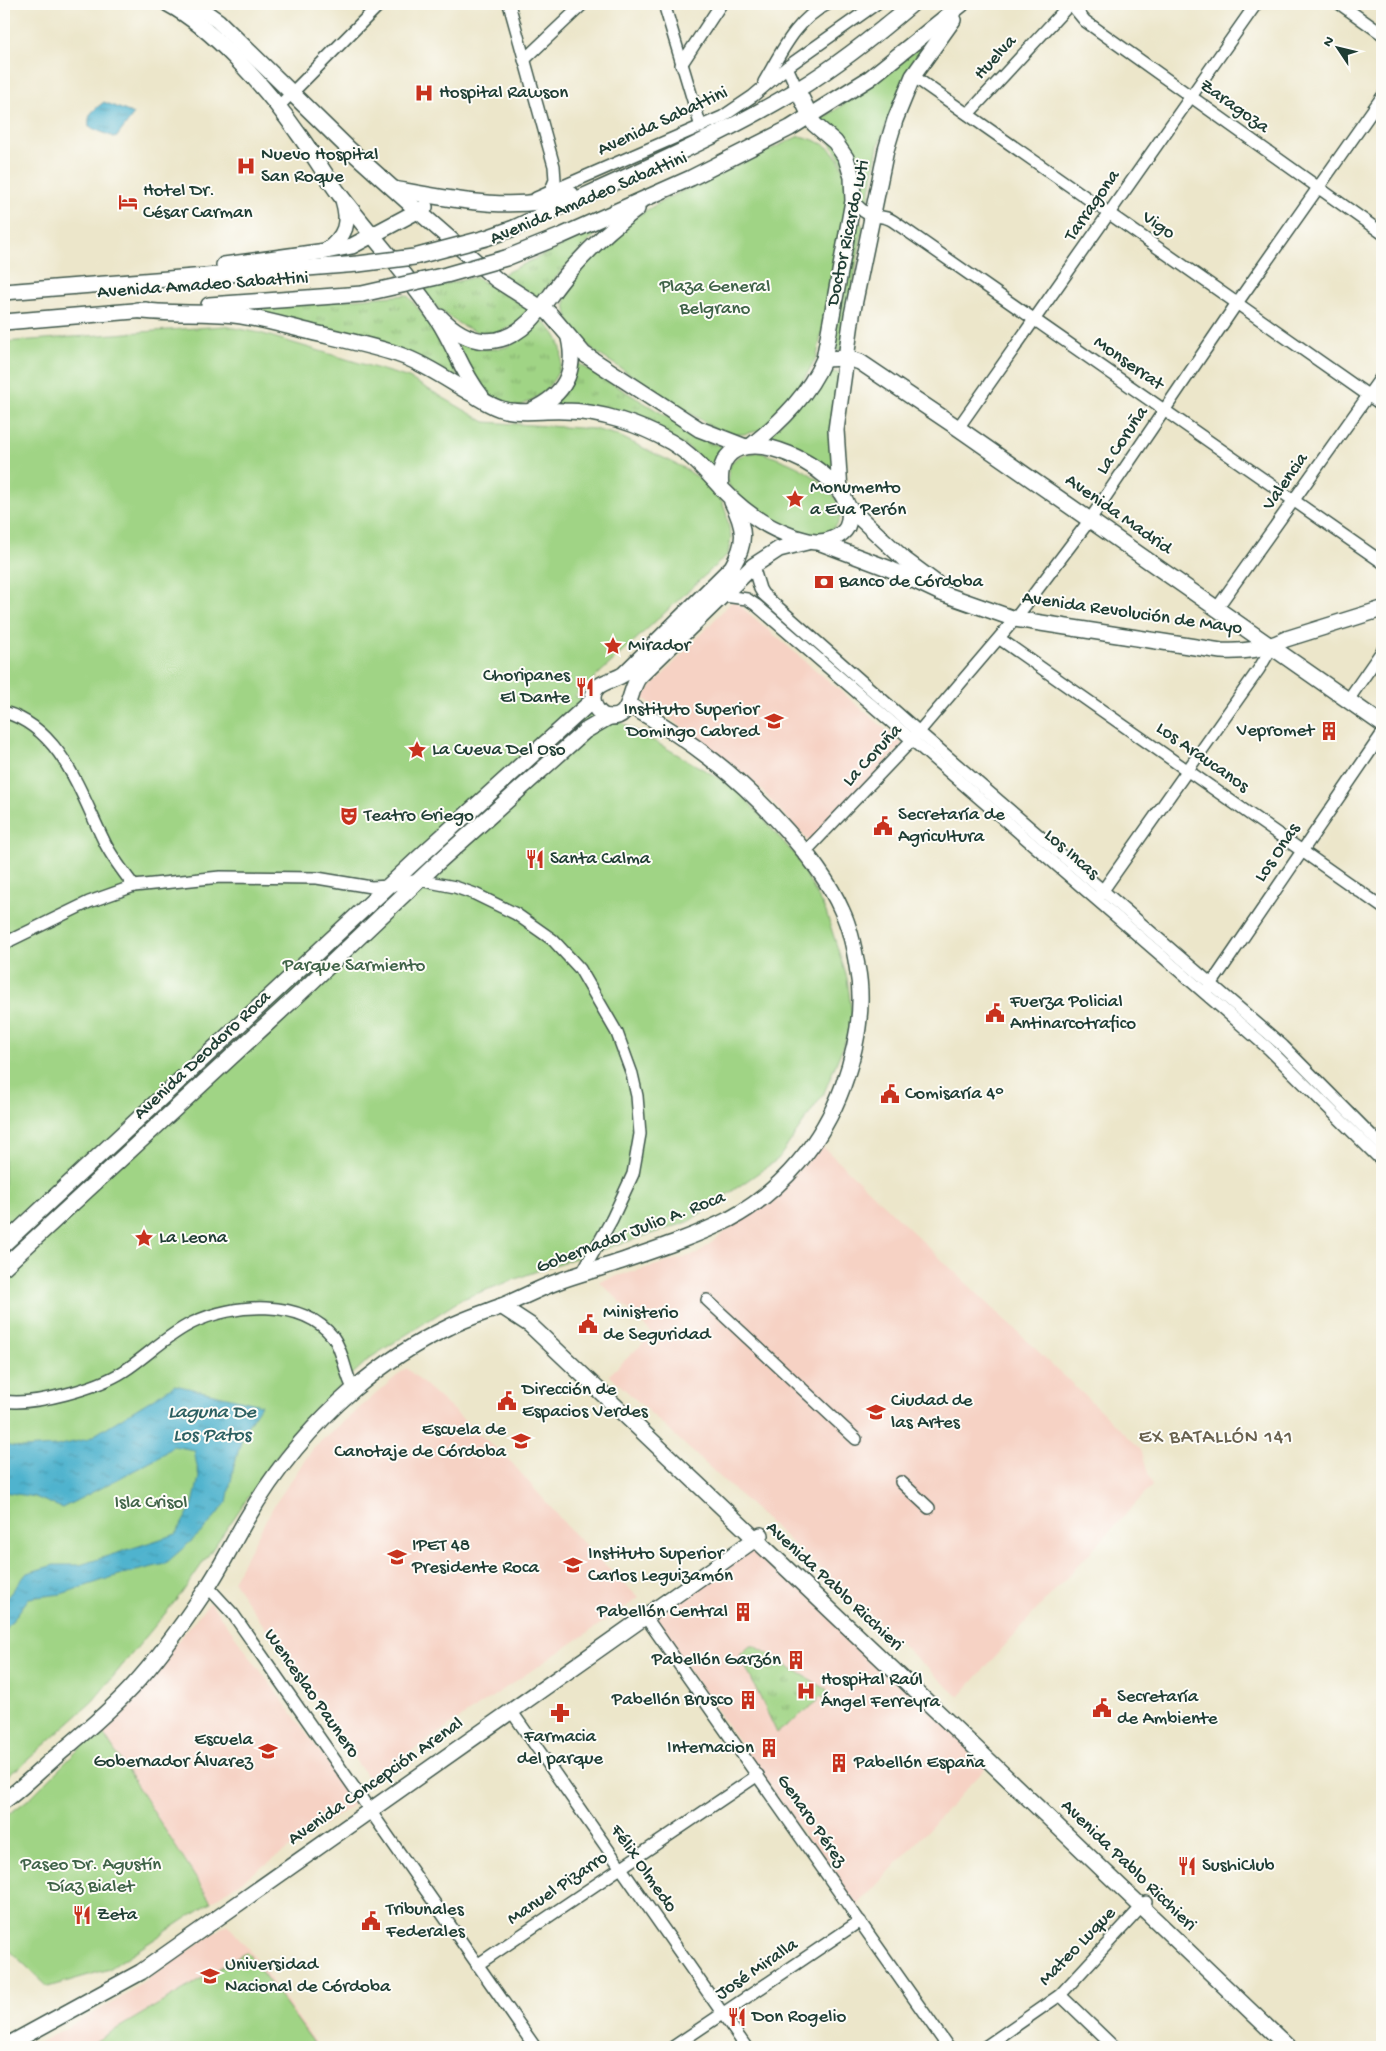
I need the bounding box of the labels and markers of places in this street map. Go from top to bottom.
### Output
hospital icon: Hospital Rawson [413,82,435,104]
place label: Hospital Rawson [439,82,568,105]
place label: Nuevo Hospital San Roque [261,144,379,189]
hospital icon: Nuevo Hospital San Roque [235,155,257,177]
place label: Hotel Dr. César Carman [143,180,253,225]
hotel icon: Hotel Dr. César Carman [117,191,139,213]
place label: Monumento a Eva Perón [810,477,906,522]
place icon: Monumento a Eva Perón [784,488,806,510]
bank icon: Banco de Córdoba [813,571,835,593]
place label: Banco de Córdoba [838,571,984,594]
place icon: Mirador [602,635,624,657]
place label: Mirador [628,635,693,658]
place label: Choripanes El Dante [483,665,571,710]
restaurant icon: Choripanes El Dante [574,676,596,698]
place label: Instituto Superior Domingo Cabred [623,699,761,744]
school or university icon: Instituto Superior Domingo Cabred [763,710,785,732]
place label: Vepromet [1236,720,1316,743]
building icon: Vepromet [1318,720,1340,742]
place icon: La Cueva Del Oso [406,739,428,761]
place label: La Cueva Del Oso [432,739,566,762]
place label: Secretaría de Agricultura [898,804,1005,849]
theatre icon: Teatro Griego [338,805,360,827]
place label: Teatro Griego [363,805,474,828]
public building icon: Secretaría de Agricultura [872,815,894,837]
restaurant icon: Santa Calma [524,848,546,870]
place label: Santa Calma [550,848,652,871]
place label: Fuerza Policial Antinarcotrafico [1009,991,1136,1036]
public building icon: Fuerza Policial Antinarcotrafico [984,1002,1006,1024]
public building icon: Comisaría 4° [879,1083,901,1105]
place label: Comisaría 4° [905,1083,1004,1106]
place icon: La Leona [133,1227,155,1249]
place label: La Leona [159,1227,229,1250]
place label: Ministerio de Seguridad [603,1302,712,1347]
public building icon: Ministerio de Seguridad [577,1313,599,1335]
place label: Dirección de Espacios Verdes [520,1379,649,1424]
public building icon: Dirección de Espacios Verdes [496,1390,518,1412]
place label: Ciudad de las Artes [891,1390,973,1435]
school or university icon: Ciudad de las Artes [865,1401,887,1423]
place label: Escuela de Canotaje de Córdoba [334,1419,507,1464]
school or university icon: Escuela de Canotaje de Córdoba [510,1430,532,1452]
place label: IPET 48 Presidente Roca [411,1535,540,1580]
place label: Instituto Superior Carlos Leguizamón [588,1543,733,1588]
school or university icon: IPET 48 Presidente Roca [386,1546,408,1568]
school or university icon: Instituto Superior Carlos Leguizamón [562,1554,584,1576]
place label: Pabellón Central [596,1601,728,1624]
building icon: Pabellón Central [732,1601,754,1623]
place label: Pabellón Garzón [651,1649,781,1672]
building icon: Pabellón Garzón [785,1649,807,1671]
place label: Hospital Raúl Ángel Ferreyra [821,1669,941,1714]
hospital icon: Hospital Raúl Ángel Ferreyra [795,1680,817,1702]
place label: Secretaría de Ambiente [1117,1686,1218,1731]
place label: Pabellón Brusco [611,1689,733,1712]
building icon: Pabellón Brusco [737,1689,759,1711]
public building icon: Secretaría de Ambiente [1091,1697,1113,1719]
pharmacy icon: Farmacia del parque [549,1702,571,1724]
place label: Farmacia del parque [517,1726,603,1771]
place label: Escuela Gobernador Álvarez [94,1729,254,1774]
place label: Internacion [667,1737,754,1760]
building icon: Internacion [758,1737,780,1759]
school or university icon: Escuela Gobernador Álvarez [257,1740,279,1762]
building icon: Pabellón España [828,1752,850,1774]
place label: Pabellón España [853,1752,986,1775]
restaurant icon: SushiClub [1176,1855,1198,1877]
place label: SushiClub [1202,1855,1274,1878]
place label: Tribunales Federales [385,1899,466,1944]
restaurant icon: Zeta [71,1904,93,1926]
place label: Zeta [97,1904,139,1927]
public building icon: Tribunales Federales [360,1910,382,1932]
place label: Universidad Nacional de Córdoba [225,1954,392,1999]
school or university icon: Universidad Nacional de Córdoba [199,1965,221,1987]
restaurant icon: Don Rogelio [726,2006,748,2028]
place label: Don Rogelio [750,2006,847,2029]

